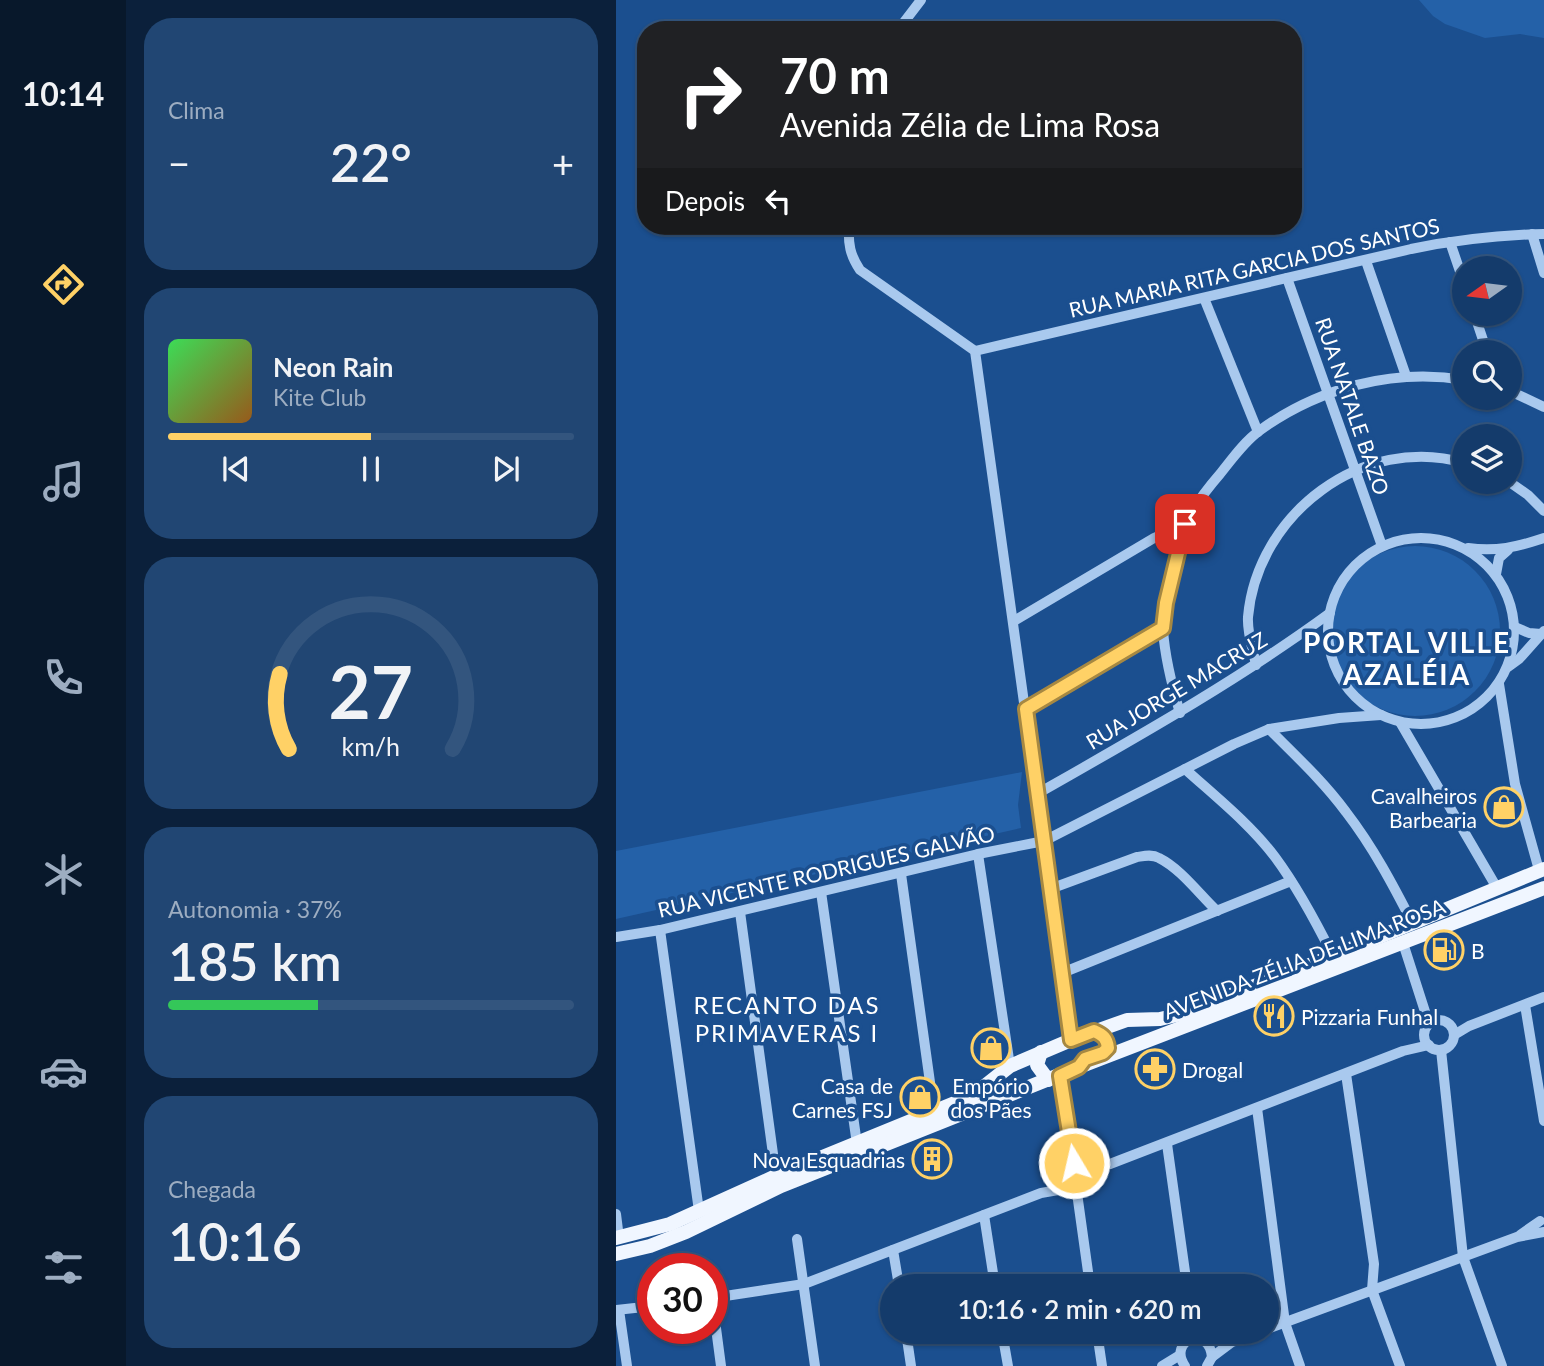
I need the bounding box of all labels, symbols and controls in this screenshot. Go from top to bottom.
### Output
text: 70 m [780,46,890,104]
icon: right [665,49,756,140]
text: 10:14 [22,74,104,113]
text: Clima [168,96,225,124]
text: Avenida Zélia de Lima Rosa [780,105,1160,144]
text: 22° [330,131,412,193]
text: − [168,140,190,186]
text: + [552,140,574,186]
icon: left [759,182,797,220]
text: Depois [665,185,745,217]
street label: RUA MARIA RITA GARCIA DOS SANTOS [1066,212,1442,322]
north arrow [1452,256,1522,326]
map controls [1452,256,1522,494]
icon: directions [39,260,88,309]
street label: RUA NATALE BAZO [1311,314,1395,498]
button: search [1452,340,1522,410]
text: Neon Rain [273,351,393,383]
text: Kite Club [273,383,366,411]
button: layers [1452,424,1522,494]
icon: previous [217,450,255,488]
icon: pause [352,450,390,488]
icon: next [487,450,525,488]
icon: music [39,457,88,506]
pin [1155,494,1215,554]
icon: arrive [1166,505,1204,543]
district label: PORTAL VILLE AZALÉIA [1303,625,1511,691]
street label: RUA JORGE MACRUZ [1081,626,1271,754]
text: 27 [329,647,413,735]
icon: phone [39,653,88,702]
text: km/h [342,731,400,761]
place label: Cavalheiros Barbearia [1371,783,1477,832]
shop icon: Cavalheiros Barbearia [1483,786,1525,828]
street label: RUA VICENTE RODRIGUES GALVÃO [655,820,997,922]
icon: climate [39,850,88,899]
street label: AVENIDA ZÉLIA DE LIMA ROSA [1160,892,1449,1023]
text: Autonomia · 37% [168,895,342,923]
fuel station icon: B [1423,929,1465,971]
text: 185 km [168,930,342,992]
place label: B [1471,938,1485,963]
district label: RECANTO DAS PRIMAVERAS I [694,990,880,1047]
restaurant icon: Pizzaria Funhal [1253,995,1295,1037]
place label: Pizzaria Funhal [1301,1004,1438,1029]
shop icon: Empório dos Pães [970,1027,1012,1069]
icon: car [39,1047,88,1096]
pharmacy icon: Drogal [1134,1048,1176,1090]
place label: Drogal [1182,1057,1243,1082]
place label: Casa de Carnes FSJ [792,1073,893,1122]
place label: Empório dos Pães [950,1073,1032,1122]
shop icon: Casa de Carnes FSJ [899,1076,941,1118]
position arrow [1037,1126,1111,1200]
building icon: Nova Esquadrias [911,1138,953,1180]
place label: Nova Esquadrias [752,1147,905,1172]
text: Chegada [168,1175,256,1203]
text: 10:16 [168,1210,302,1272]
icon: filters [39,1243,88,1292]
speed limit sign: 30 [637,1253,728,1344]
text: 10:16 · 2 min · 620 m [957,1293,1202,1325]

